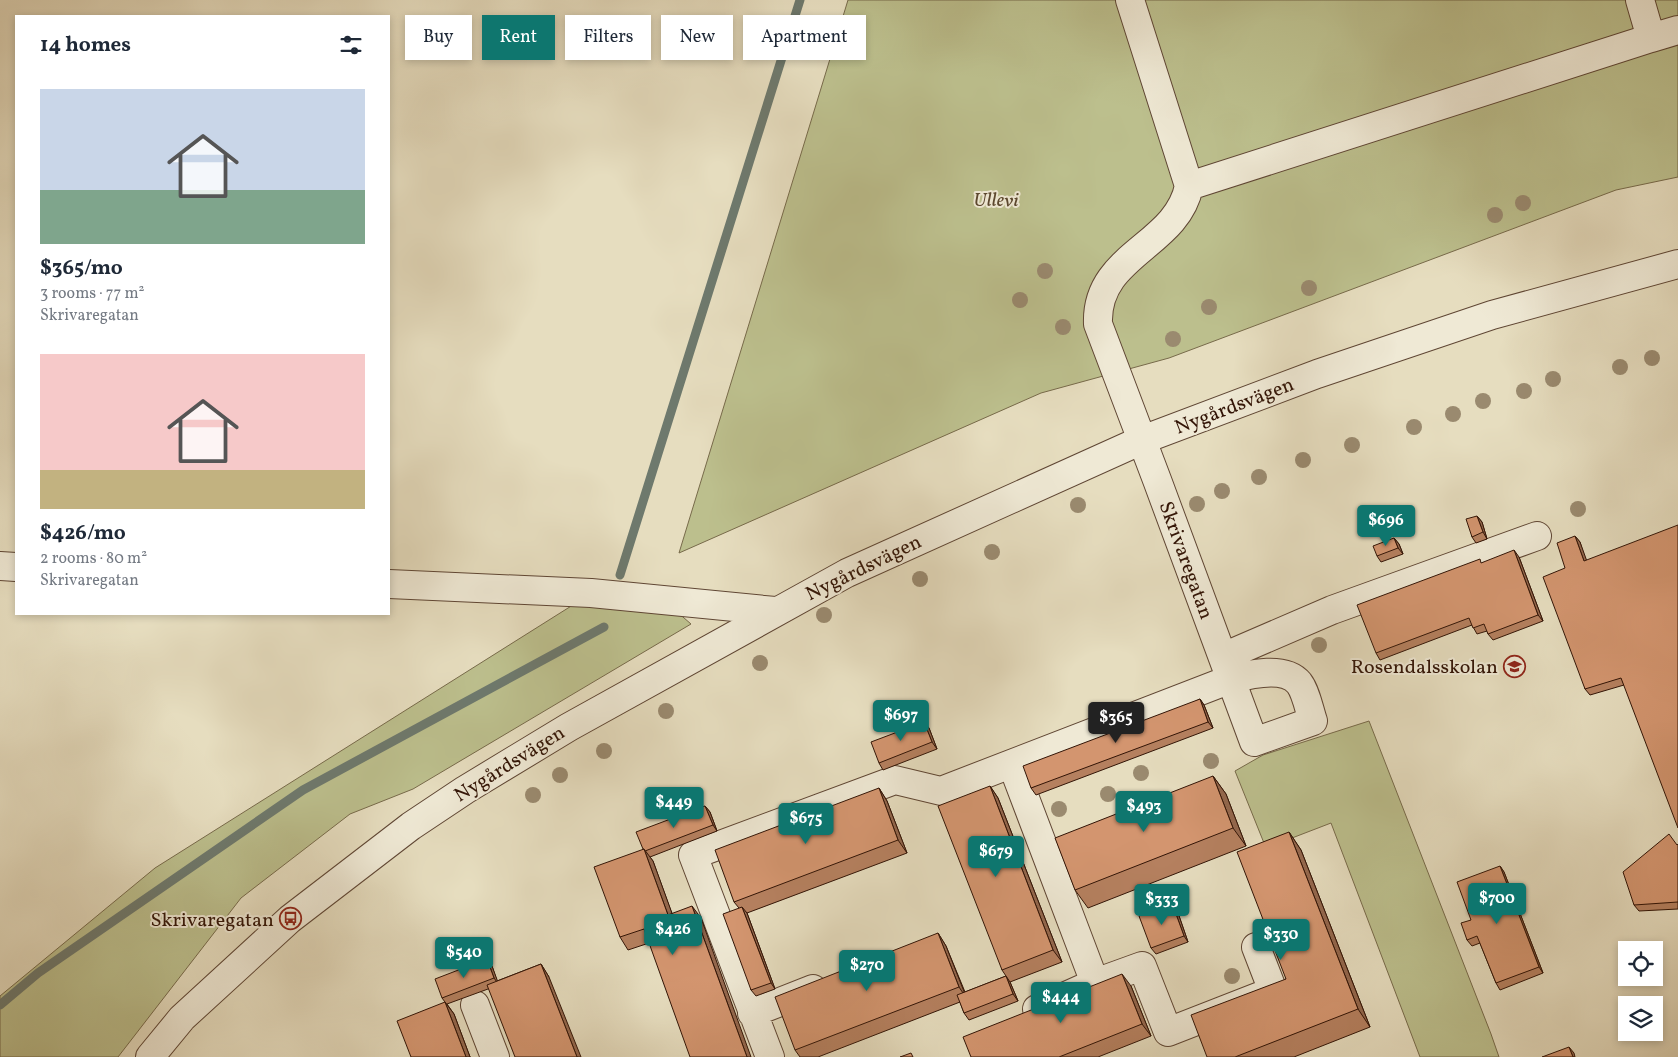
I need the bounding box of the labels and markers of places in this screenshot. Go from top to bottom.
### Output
pin: $696 [1356,504,1416,547]
place label: Rosendalsskolan [1351,654,1498,682]
school or university icon: Rosendalsskolan [1502,654,1526,678]
pin: $697 [871,700,931,742]
pin: $365 [1086,702,1146,744]
pin: $449 [644,786,704,829]
pin: $493 [1114,790,1174,833]
pin: $675 [776,802,836,845]
pin: $679 [966,836,1026,878]
pin: $700 [1467,882,1527,925]
pin: $333 [1132,884,1192,926]
place label: Skrivaregatan [150,907,274,935]
bus stop icon: Skrivaregatan [278,907,302,931]
pin: $426 [643,914,703,956]
pin: $330 [1251,918,1311,961]
pin: $540 [434,936,494,979]
pin: $270 [837,950,897,992]
pin: $444 [1031,982,1091,1024]

